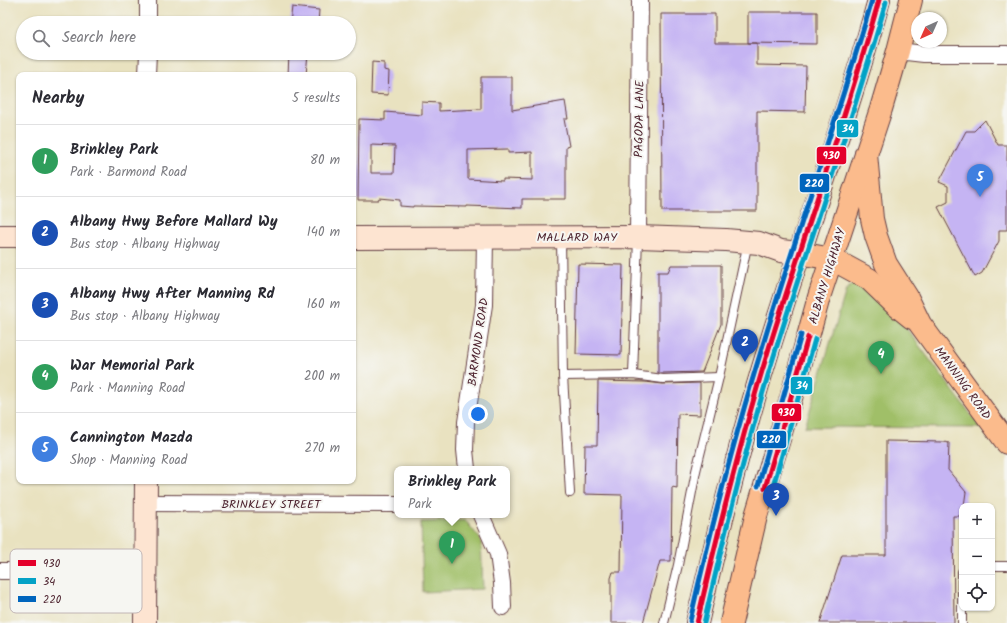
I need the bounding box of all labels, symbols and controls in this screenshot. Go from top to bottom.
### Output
north arrow [911,12,947,48]
search box [16,16,356,60]
text: Search here [62,26,136,50]
icon: search [30,27,52,49]
street label: PAGODA LANE [629,79,650,158]
text: Nearby [32,85,84,112]
text: 5 results [292,88,340,109]
line badge: 34 [836,119,859,138]
text: 34 [841,120,854,138]
text: Brinkley Park [70,138,158,162]
line badge: 930 [816,146,847,165]
text: 930 [822,147,840,165]
text: 1 [43,150,47,171]
text: 80 m [310,150,340,171]
text: Park · Barmond Road [70,162,187,183]
pin: 5 [967,164,993,197]
line badge: 220 [799,173,830,193]
text: 220 [805,175,824,193]
text: Albany Hwy Before Mallard Wy [70,210,278,234]
text: 2 [41,222,49,243]
text: 140 m [307,222,340,243]
street label: ALBANY HIGHWAY [804,225,851,326]
street label: MALLARD WAY [537,228,618,247]
text: Bus stop · Albany Highway [70,234,220,255]
text: Albany Hwy After Manning Rd [70,282,275,306]
text: 3 [41,294,49,315]
text: 160 m [307,294,340,315]
street label: BARMOND ROAD [463,297,494,387]
text: Bus stop · Albany Highway [70,306,220,327]
pin: 2 [732,329,758,362]
pin: 4 [868,341,894,374]
street label: MANNING ROAD [930,343,996,424]
text: War Memorial Park [70,354,194,378]
text: 4 [41,366,49,387]
text: 200 m [304,366,340,387]
line badge: 34 [790,376,813,395]
text: 34 [795,377,808,395]
text: Park · Manning Road [70,378,185,399]
line badge: 930 [771,403,802,422]
your location [468,404,488,424]
text: 930 [777,404,795,422]
text: Cannington Mazda [70,426,193,450]
line badge: 220 [756,430,787,449]
text: 220 [762,431,781,449]
text: 5 [42,438,48,459]
text: 270 m [304,438,340,459]
text: Shop · Manning Road [70,450,187,471]
popup [394,466,510,518]
text: Brinkley Park [408,470,496,494]
pin: 3 [763,483,789,516]
text: Park [408,494,432,515]
street label: BRINKLEY STREET [221,495,322,514]
map controls [959,503,995,611]
button: + [959,503,995,539]
pin: 1 [439,531,465,564]
button: − [959,539,995,575]
legend [10,549,142,613]
text: 930 [43,555,61,573]
text: 34 [43,573,55,591]
button: locate [959,575,995,611]
text: 220 [43,591,62,609]

